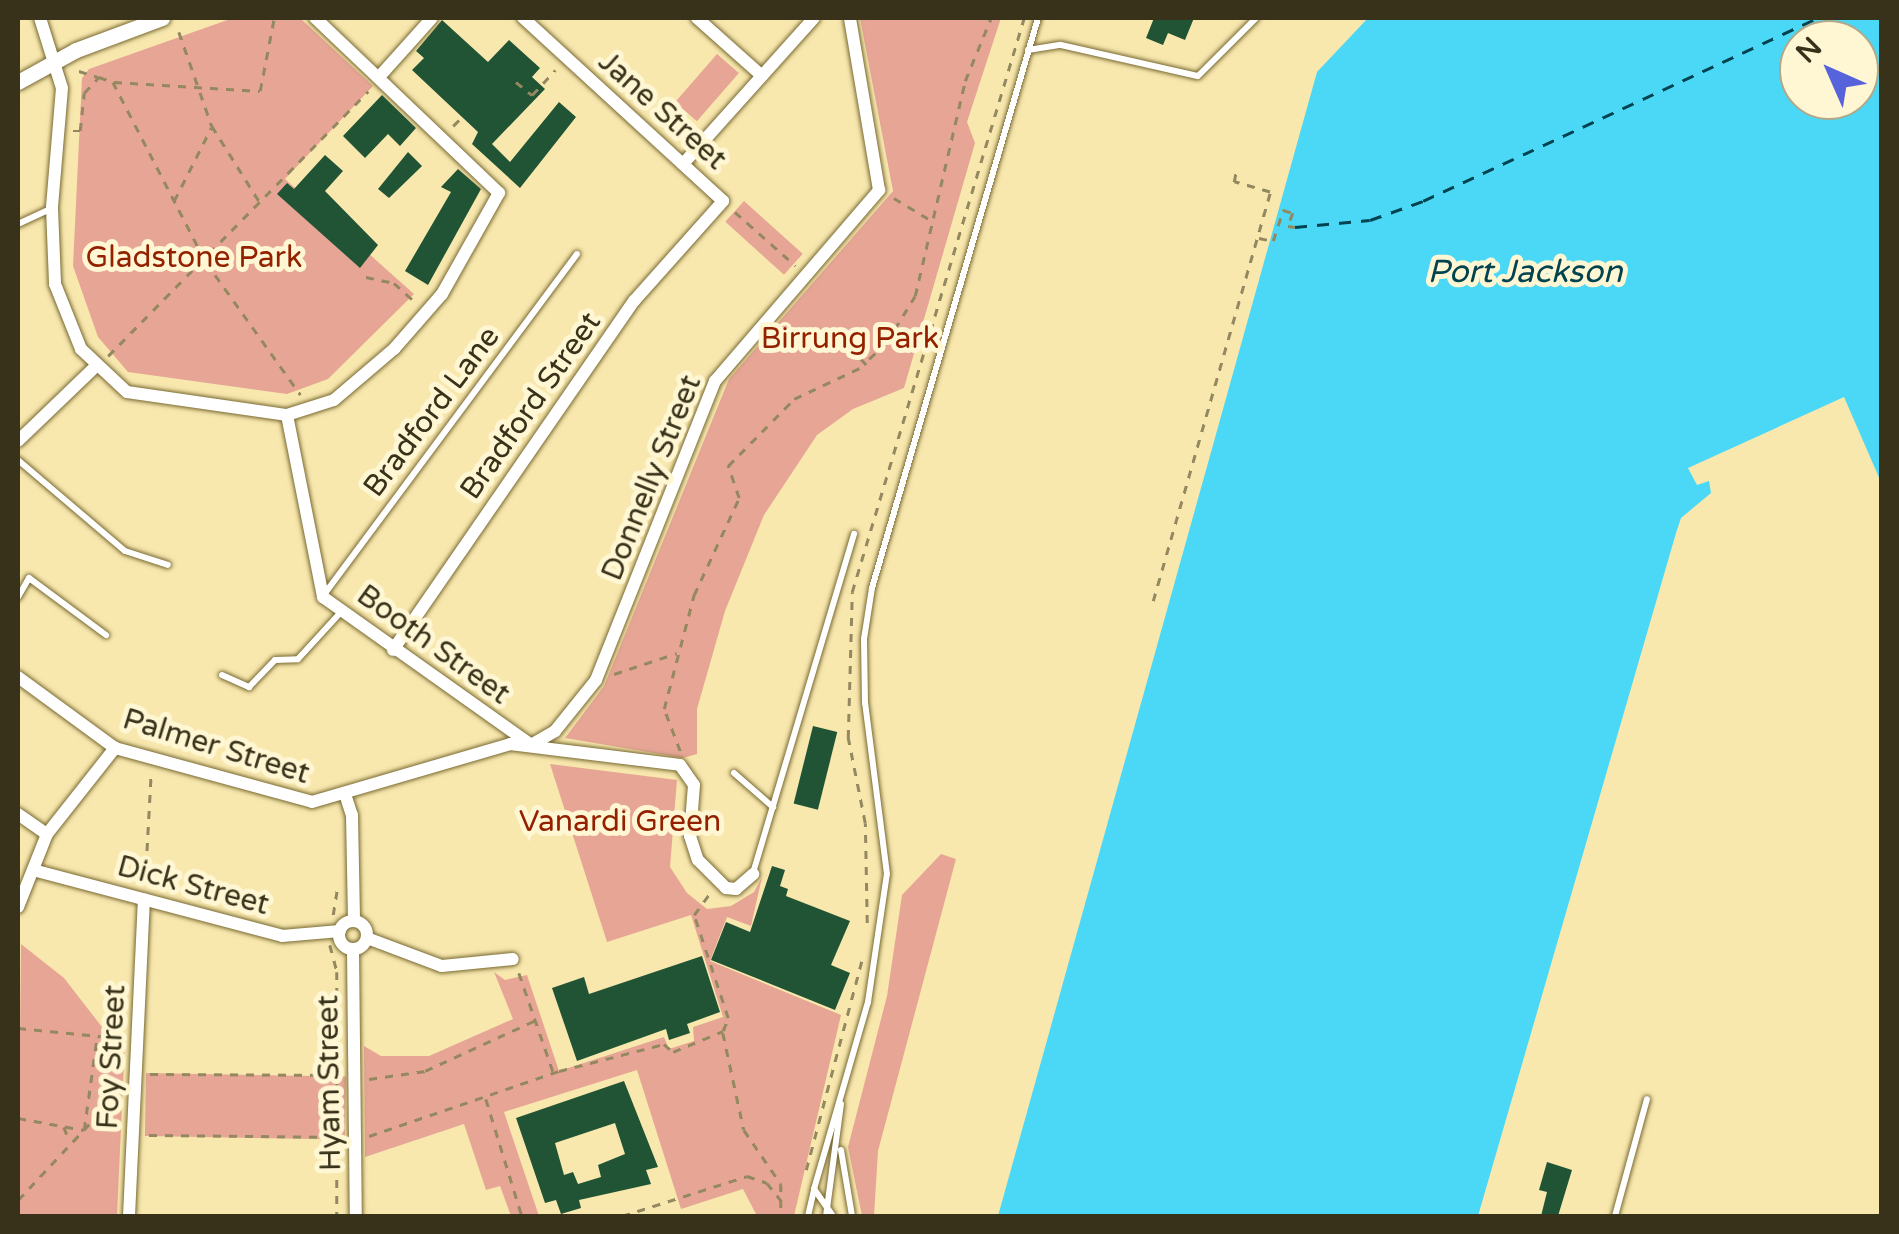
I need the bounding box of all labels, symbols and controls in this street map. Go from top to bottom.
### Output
north arrow [1779,20,1879,120]
text: N [1789,30,1829,70]
street label: Jane Street [591,44,733,178]
park label: Gladstone Park [86,240,302,276]
water label: Port Jackson [1428,253,1622,291]
street label: Bradford Street [453,305,609,507]
street label: Bradford Lane [356,320,508,504]
park label: Birrung Park [761,321,939,357]
street label: Donnelly Street [594,370,710,586]
street label: Booth Street [349,577,517,713]
street label: Palmer Street [118,702,314,792]
park label: Vanardi Green [519,804,721,840]
street label: Dick Street [113,848,273,924]
street label: Foy Street [90,984,134,1130]
street label: Hyam Street [310,995,350,1171]

